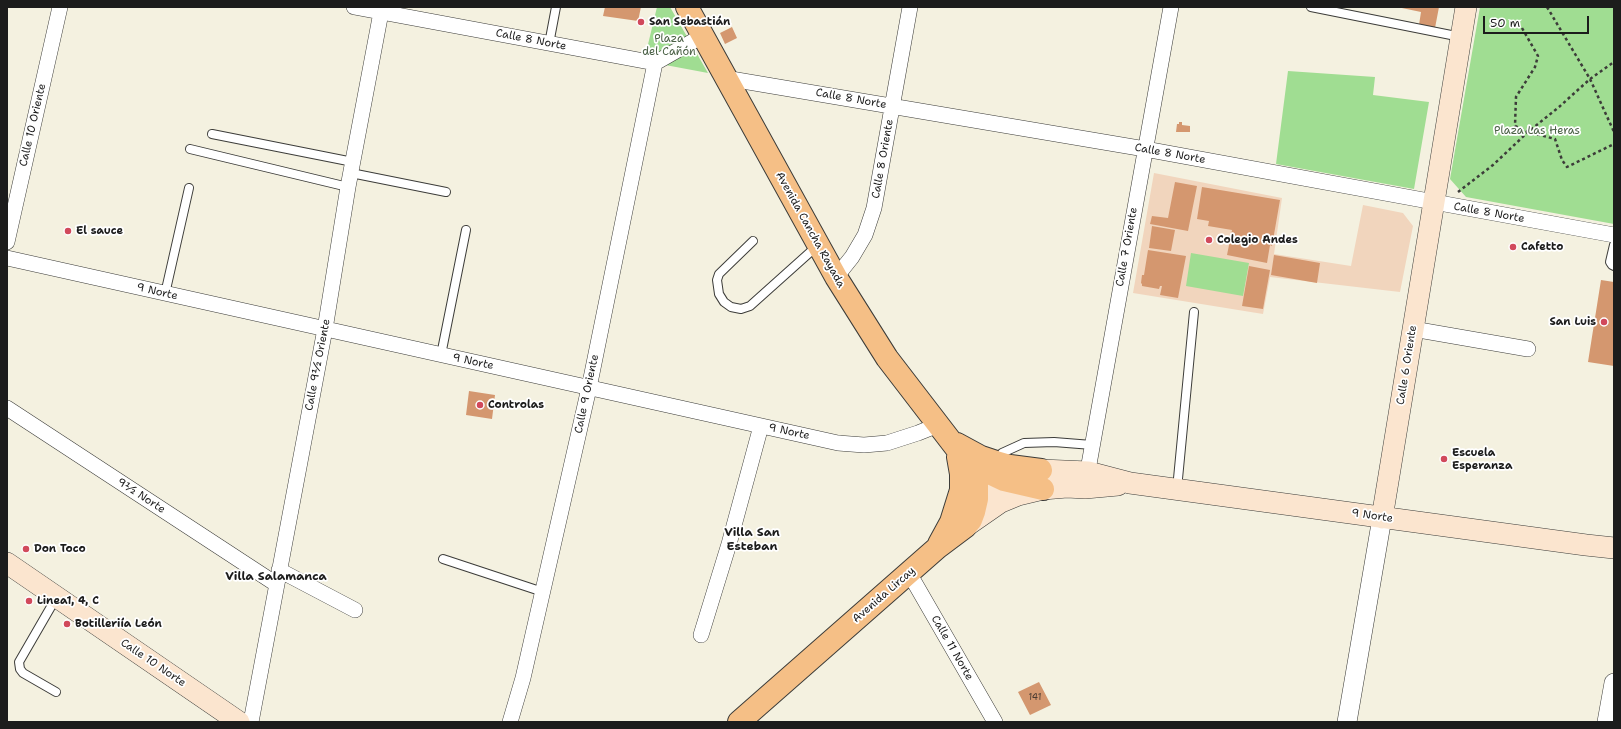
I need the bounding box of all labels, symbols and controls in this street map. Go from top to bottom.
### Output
scale bar [1485,8,1591,34]
place label: San Sebastián [649,15,730,29]
text: 50 m [1490,15,1520,31]
marker: San Sebastián [636,17,646,27]
street label: Calle 8 Norte [495,27,567,53]
park label: Plaza del Cañón [642,32,696,58]
street label: Calle 10 Oriente [17,82,49,168]
street label: Calle 8 Norte [815,86,887,112]
street label: Calle 8 Oriente [870,118,896,200]
park label: Plaza Las Heras [1494,124,1580,138]
street label: Calle 8 Norte [1134,141,1206,167]
street label: Avenida Cancha Rayada [773,170,847,290]
street label: Calle 8 Norte [1453,200,1525,226]
street label: Calle 7 Oriente [1114,206,1140,288]
place label: El sauce [76,224,123,238]
marker: El sauce [63,226,73,236]
place label: Colegio Andes [1217,233,1298,247]
marker: Colegio Andes [1204,235,1214,245]
place label: Cafetto [1521,240,1563,254]
marker: Cafetto [1508,242,1518,252]
street label: 9 Norte [135,281,179,303]
place label: San Luis [1550,315,1596,329]
marker: San Luis [1599,317,1609,327]
street label: Calle 9½ Oriente [303,318,333,412]
street label: Calle 6 Oriente [1394,324,1420,406]
street label: 9 Norte [451,351,495,373]
street label: Calle 9 Oriente [572,353,602,435]
place label: Controlas [488,398,544,412]
marker: Controlas [475,400,485,410]
street label: 9 Norte [767,421,811,443]
place label: Escuela Esperanza [1452,446,1513,472]
marker: Escuela Esperanza [1439,454,1449,464]
street label: 9½ Norte [114,476,168,516]
street label: 9 Norte [1350,507,1394,525]
district label: Villa San Esteban [724,526,780,554]
place label: Don Toco [34,542,86,556]
marker: Don Toco [21,544,31,554]
street label: Avenida Lircay [850,564,918,626]
district label: Villa Salamanca [225,570,327,584]
place label: Linea1, 4, C [37,594,99,608]
marker: Linea1, 4, C [24,596,34,606]
street label: Calle 11 Norte [928,613,976,683]
place label: Botilleriía León [75,617,162,631]
marker: Botilleriía León [62,619,72,629]
street label: Calle 10 Norte [118,636,188,690]
house number: 141 [1029,693,1041,703]

